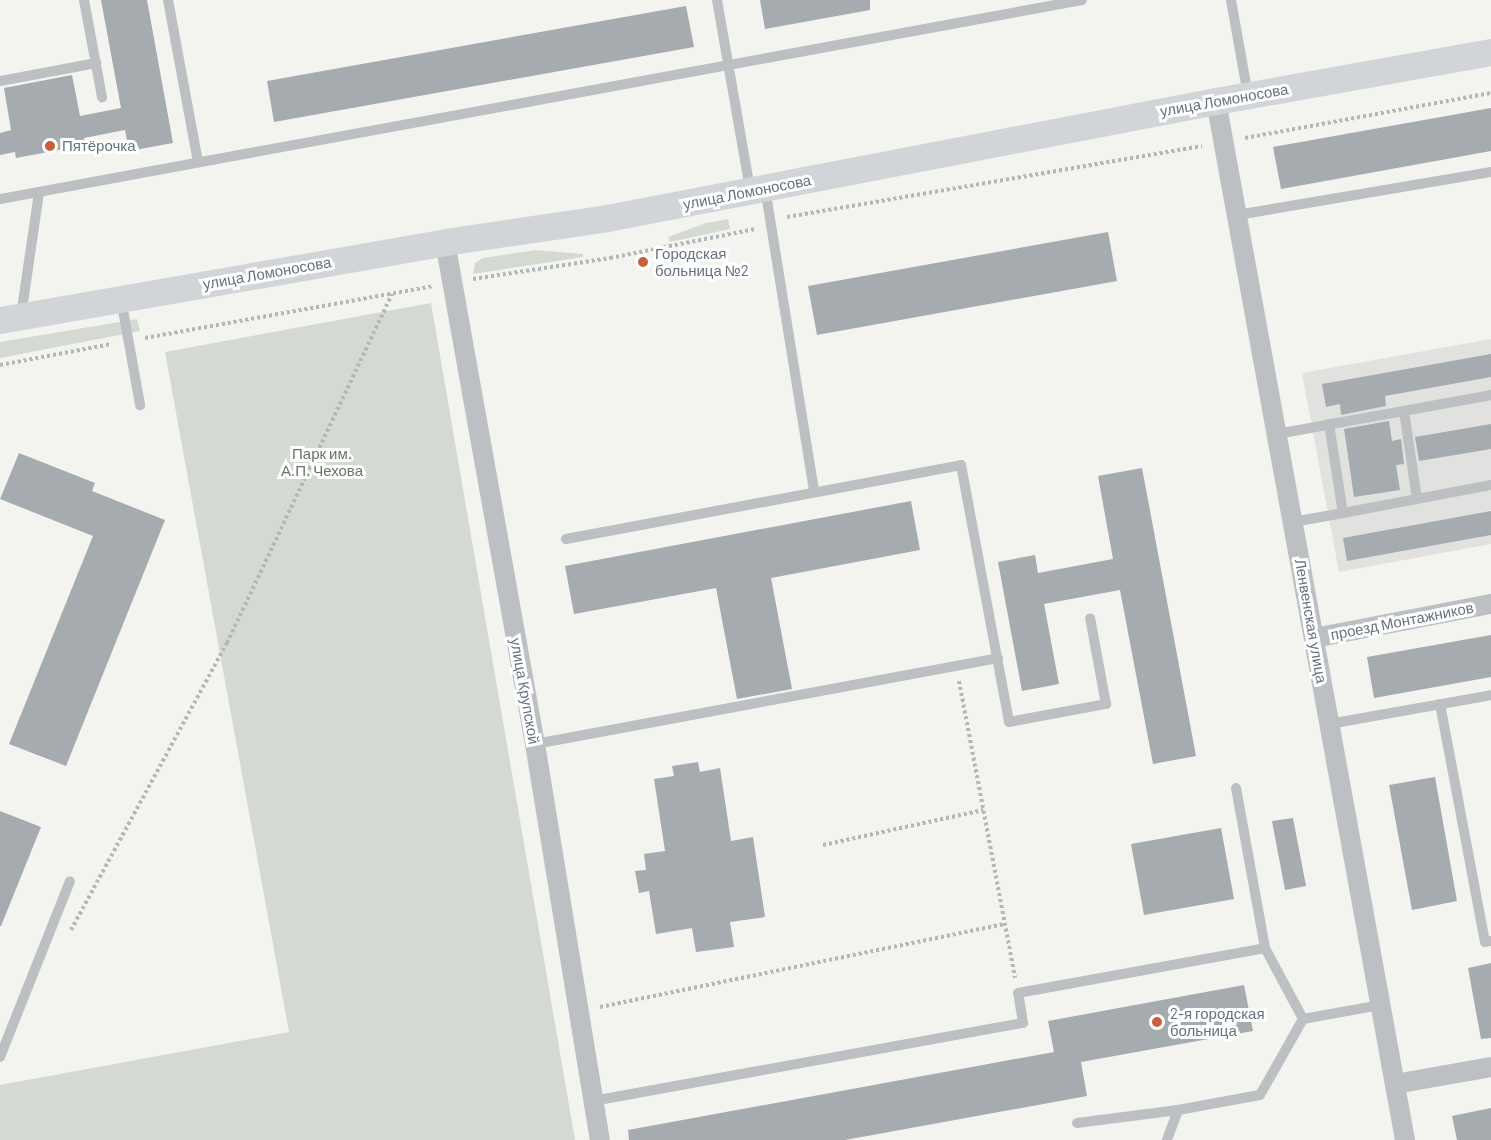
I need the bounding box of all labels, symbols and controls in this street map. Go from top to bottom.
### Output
street label: улица Ломоносова [1158,80,1290,120]
place label: Пятёрочка [62,137,136,155]
marker: Пятёрочка [43,139,57,153]
street label: улица Ломоносова [682,171,812,213]
place label: Городская больница №2 [655,244,749,279]
street label: улица Ломоносова [201,253,333,293]
marker: Городская больница №2 [636,255,650,269]
park label: Парк им. А.П. Чехова [281,444,363,479]
street label: Ленвенская улица [1291,557,1331,685]
street label: проезд Монтажников [1329,598,1475,644]
street label: улица Крупской [507,636,543,746]
place label: 2-я городская больница [1170,1004,1265,1039]
marker: 2-я городская больница [1148,1013,1166,1031]

